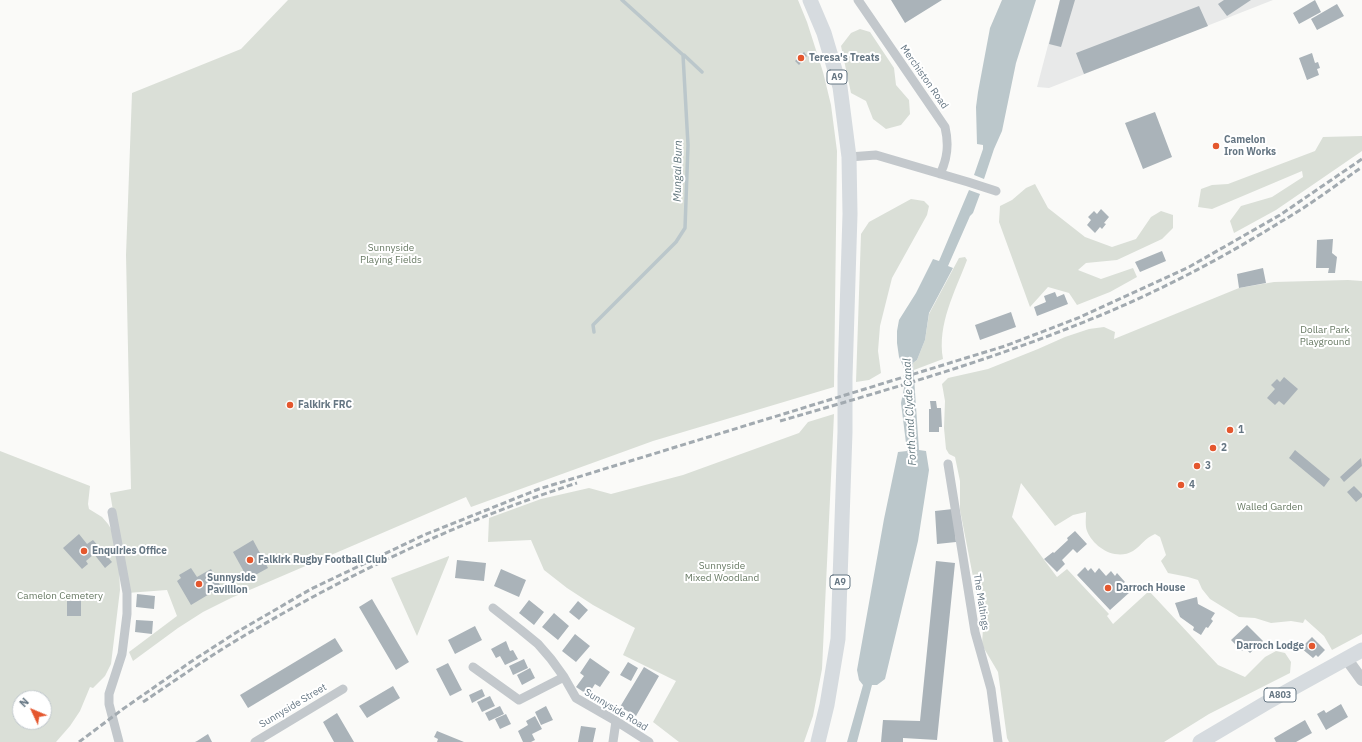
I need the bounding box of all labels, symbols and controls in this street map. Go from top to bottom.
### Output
street label: Merchiston Road [897,43,951,111]
place label: Teresa's Treats [809,52,880,64]
marker: Teresa's Treats [796,53,806,63]
road number: A9 [827,70,847,84]
place label: Camelon Iron Works [1224,134,1276,158]
water label: Mungal Burn [671,140,685,202]
marker: Camelon Iron Works [1211,141,1221,151]
park label: Sunnyside Playing Fields [360,242,422,266]
park label: Dollar Park Playground [1300,324,1350,348]
water label: Forth and Clyde Canal [901,358,919,466]
place label: Falkirk FRC [298,399,352,411]
marker: Falkirk FRC [285,400,295,410]
place label: 1 [1238,424,1244,436]
marker: 1 [1225,425,1235,435]
place label: 2 [1221,442,1227,454]
marker: 2 [1208,443,1218,453]
place label: 3 [1205,460,1211,472]
marker: 3 [1192,461,1202,471]
place label: 4 [1189,479,1195,491]
marker: 4 [1176,480,1186,490]
park label: Walled Garden [1237,501,1303,513]
place label: Enquiries Office [92,545,167,557]
marker: Enquiries Office [79,546,89,556]
place label: Falkirk Rugby Football Club [258,554,387,566]
marker: Falkirk Rugby Football Club [245,555,255,565]
park label: Sunnyside Mixed Woodland [685,560,759,584]
place label: Sunnyside Pavillion [207,572,256,596]
street label: The Maltings [971,573,991,631]
road number: A9 [830,575,850,589]
marker: Sunnyside Pavillion [194,579,204,589]
place label: Darroch House [1116,582,1185,594]
marker: Darroch House [1103,583,1113,593]
park label: Camelon Cemetery [17,590,103,602]
place label: Darroch Lodge [1236,640,1304,652]
marker: Darroch Lodge [1307,641,1317,651]
street label: Sunnyside Street [257,681,329,731]
street label: Sunnyside Road [582,686,650,734]
road number: A803 [1264,688,1296,702]
north arrow [12,690,52,730]
text: N [16,695,32,710]

